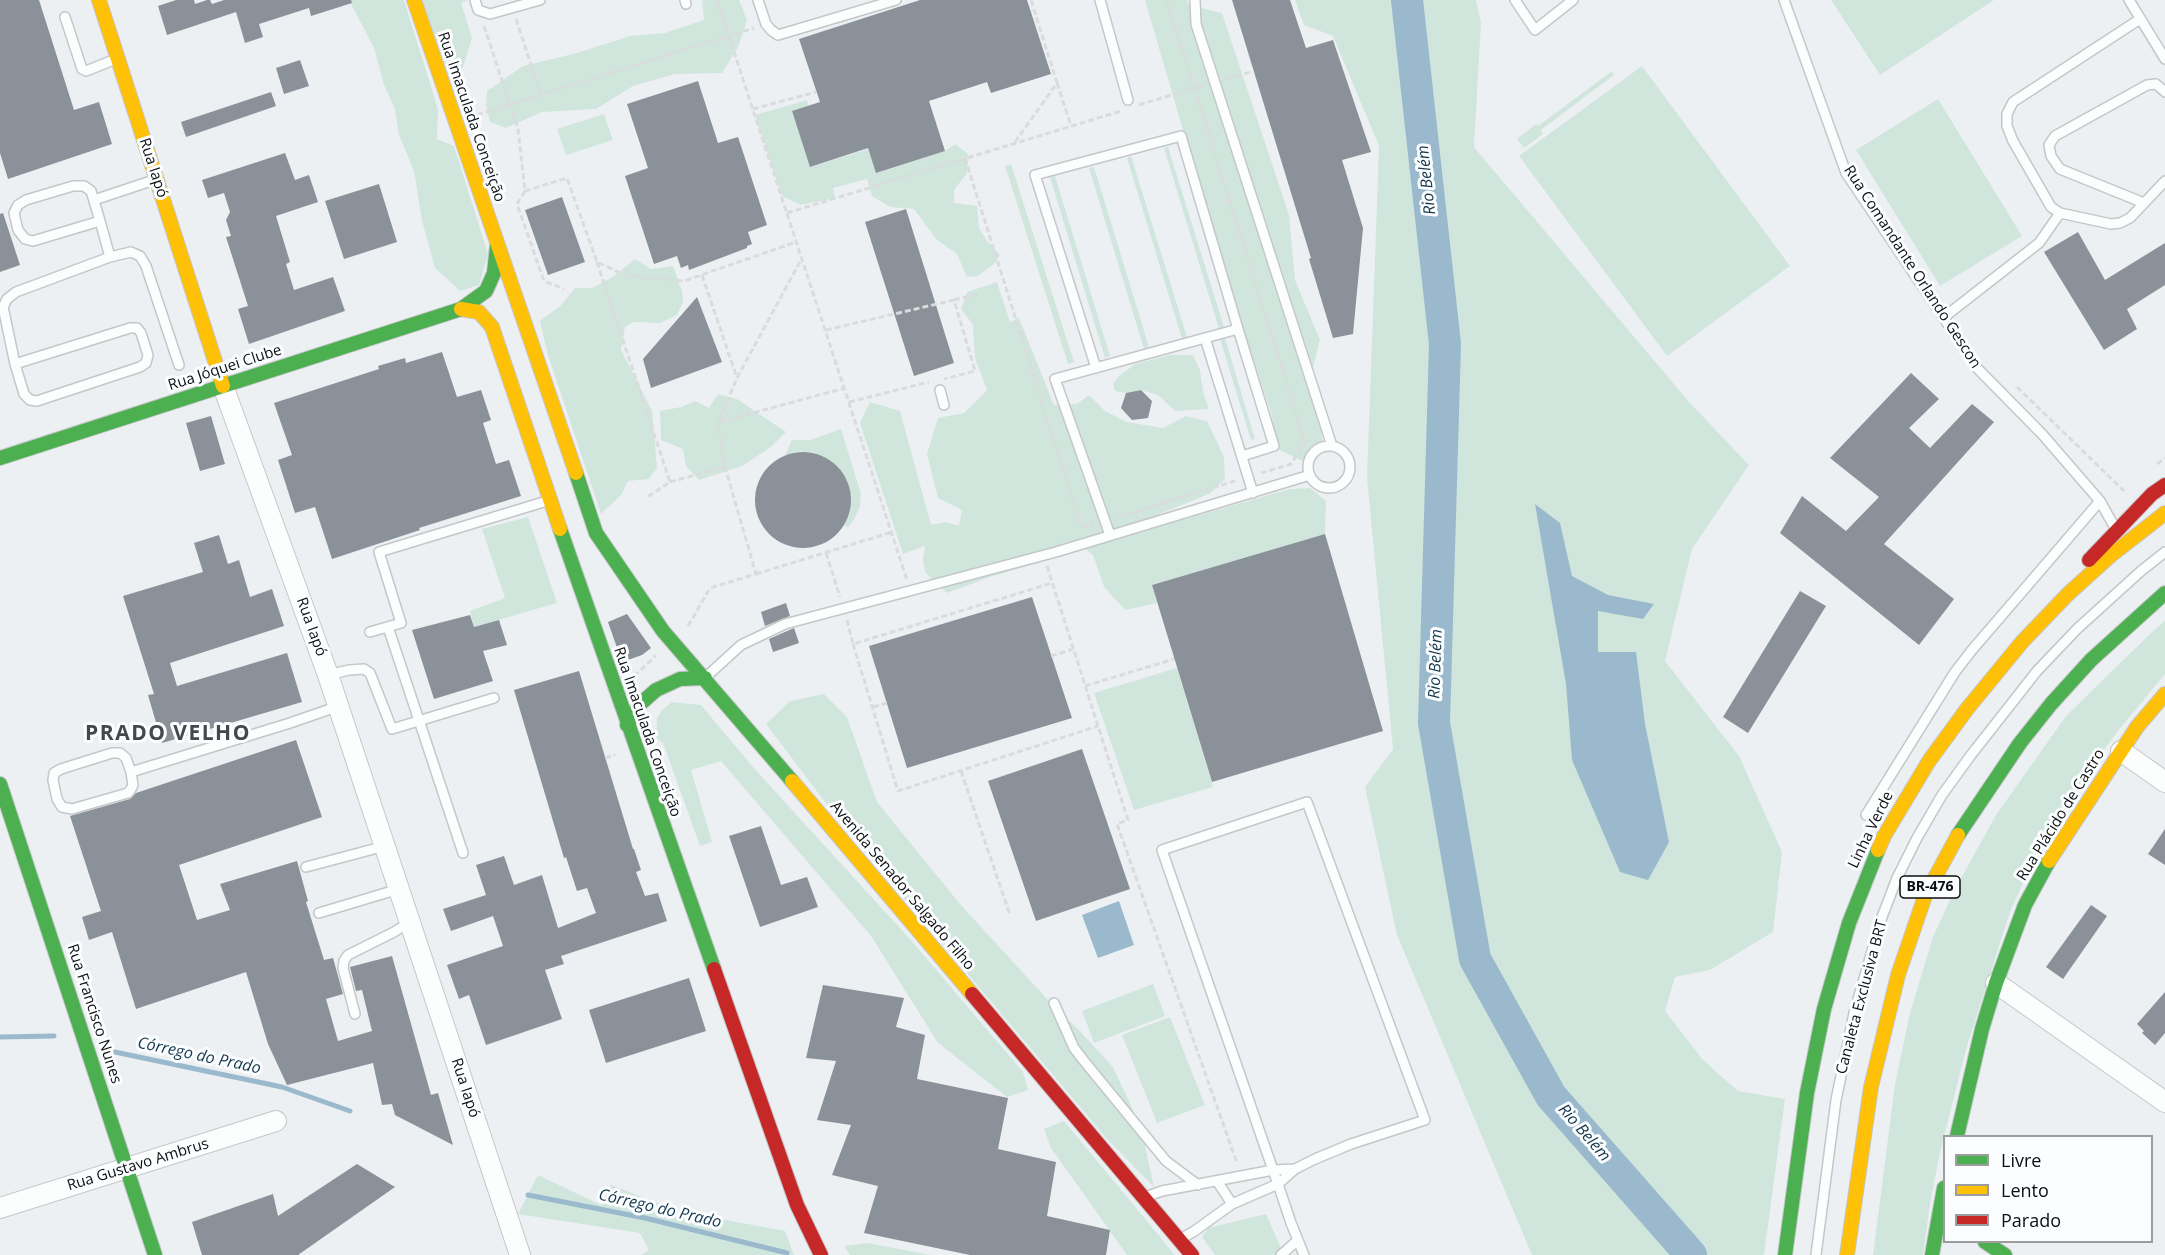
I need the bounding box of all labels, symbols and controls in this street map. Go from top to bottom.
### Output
street label: Rua Imaculada Conceição [433,30,509,204]
street label: Rua Iapó [135,136,171,200]
water label: Rio Belém [1414,144,1440,216]
street label: Rua Comandante Orlando Gescon [1840,162,1984,372]
street label: Rua Jóquei Clube [166,341,284,395]
street label: Rua Iapó [292,595,330,659]
water label: Rio Belém [1425,629,1447,699]
street label: Rua Imaculada Conceição [609,645,685,819]
district label: PRADO VELHO [85,721,251,747]
street label: Rua Plácido de Castro [2013,746,2109,884]
street label: Linha Verde [1845,789,1897,871]
street label: Avenida Senador Salgado Filho [826,798,978,974]
road number: BR-476 [1900,876,1960,898]
street label: Canaleta Exclusiva BRT [1833,918,1891,1076]
street label: Rua Francisco Nunes [63,942,125,1086]
water label: Córrego do Prado [136,1034,262,1078]
street label: Rua Iapó [447,1056,483,1120]
water label: Rio Belém [1554,1100,1614,1166]
street label: Rua Gustavo Ambrus [65,1135,211,1195]
legend [1943,1135,2153,1243]
text: Livre [2001,1148,2041,1172]
text: Lento [2001,1178,2049,1202]
water label: Córrego do Prado [597,1186,723,1232]
text: Parado [2001,1208,2061,1232]

